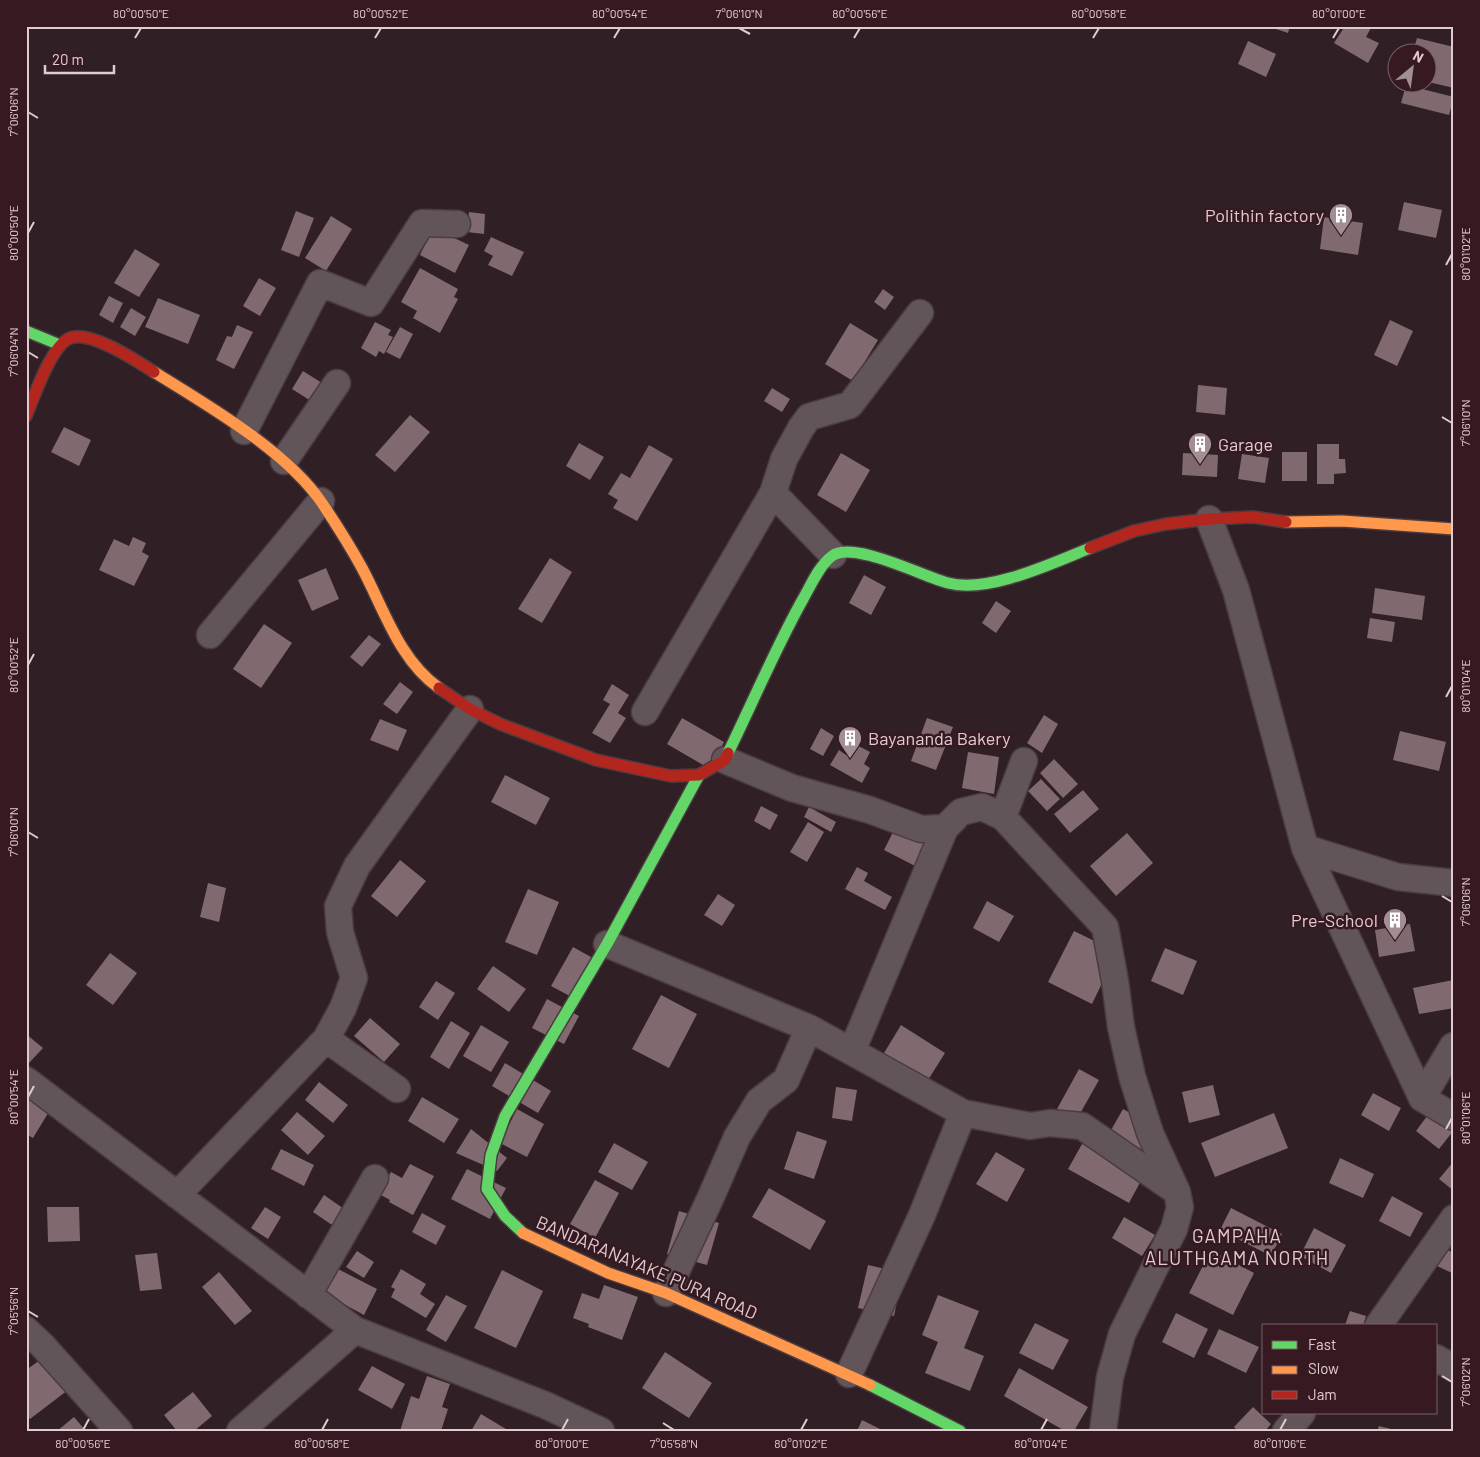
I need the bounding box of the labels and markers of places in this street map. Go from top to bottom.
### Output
building icon: Polithin factory [1328,202,1354,236]
place label: Polithin factory [1205,204,1324,226]
building icon: Garage [1187,431,1213,465]
place label: Garage [1218,433,1273,455]
building icon: Bayananda Bakery [837,725,863,759]
place label: Bayananda Bakery [868,727,1011,749]
building icon: Pre-School [1382,907,1408,941]
place label: Pre-School [1291,909,1378,931]

